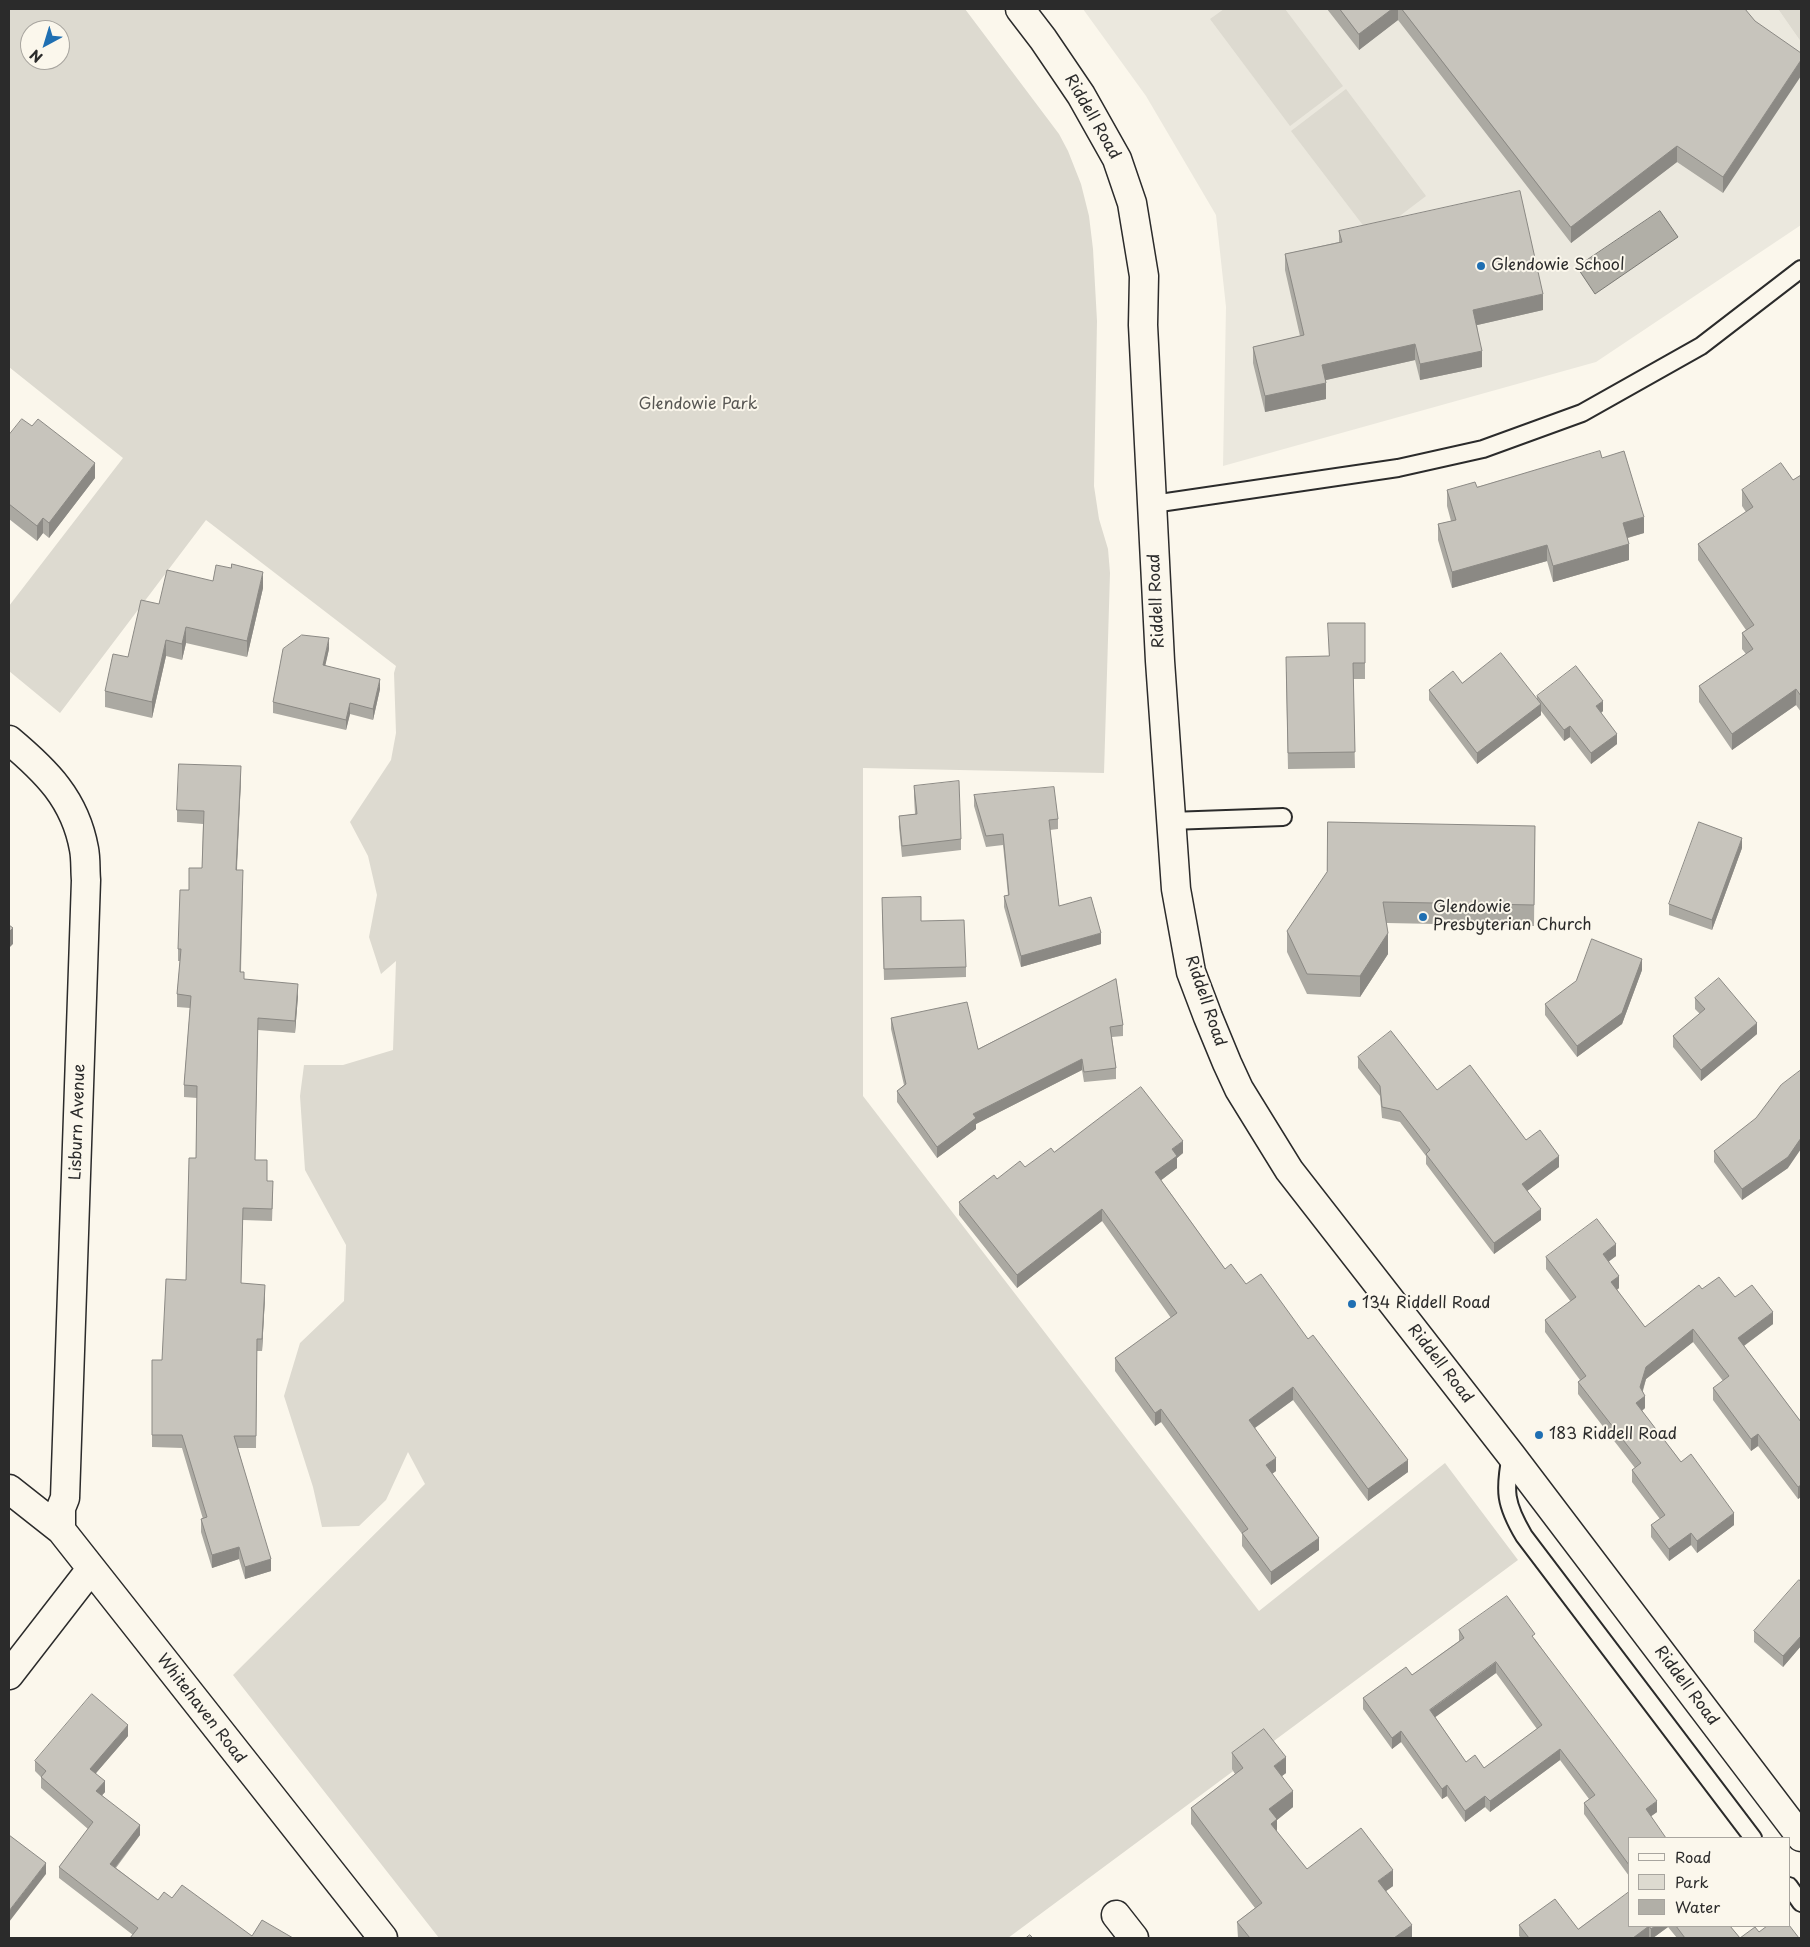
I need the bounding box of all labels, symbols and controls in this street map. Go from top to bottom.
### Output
north arrow [20,20,70,70]
text: N [25,45,47,68]
street label: Riddell Road [1060,71,1124,163]
place label: Glendowie School [1491,256,1624,276]
marker: Glendowie School [1475,260,1487,272]
park label: Glendowie Park [639,395,757,415]
street label: Riddell Road [1145,553,1169,649]
place label: Glendowie Presbyterian Church [1433,898,1592,936]
marker: Glendowie Presbyterian Church [1417,911,1429,923]
street label: Riddell Road [1180,953,1230,1049]
street label: Lisburn Avenue [66,1064,90,1180]
place label: 134 Riddell Road [1362,1294,1490,1314]
marker: 134 Riddell Road [1346,1298,1358,1310]
street label: Riddell Road [1403,1321,1477,1407]
place label: 183 Riddell Road [1549,1425,1677,1445]
marker: 183 Riddell Road [1533,1429,1545,1441]
street label: Riddell Road [1650,1642,1722,1730]
street label: Whitehaven Road [152,1651,250,1767]
legend [1628,1837,1790,1927]
text: Road [1675,1845,1711,1868]
text: Park [1675,1870,1709,1893]
text: Water [1675,1895,1720,1918]

